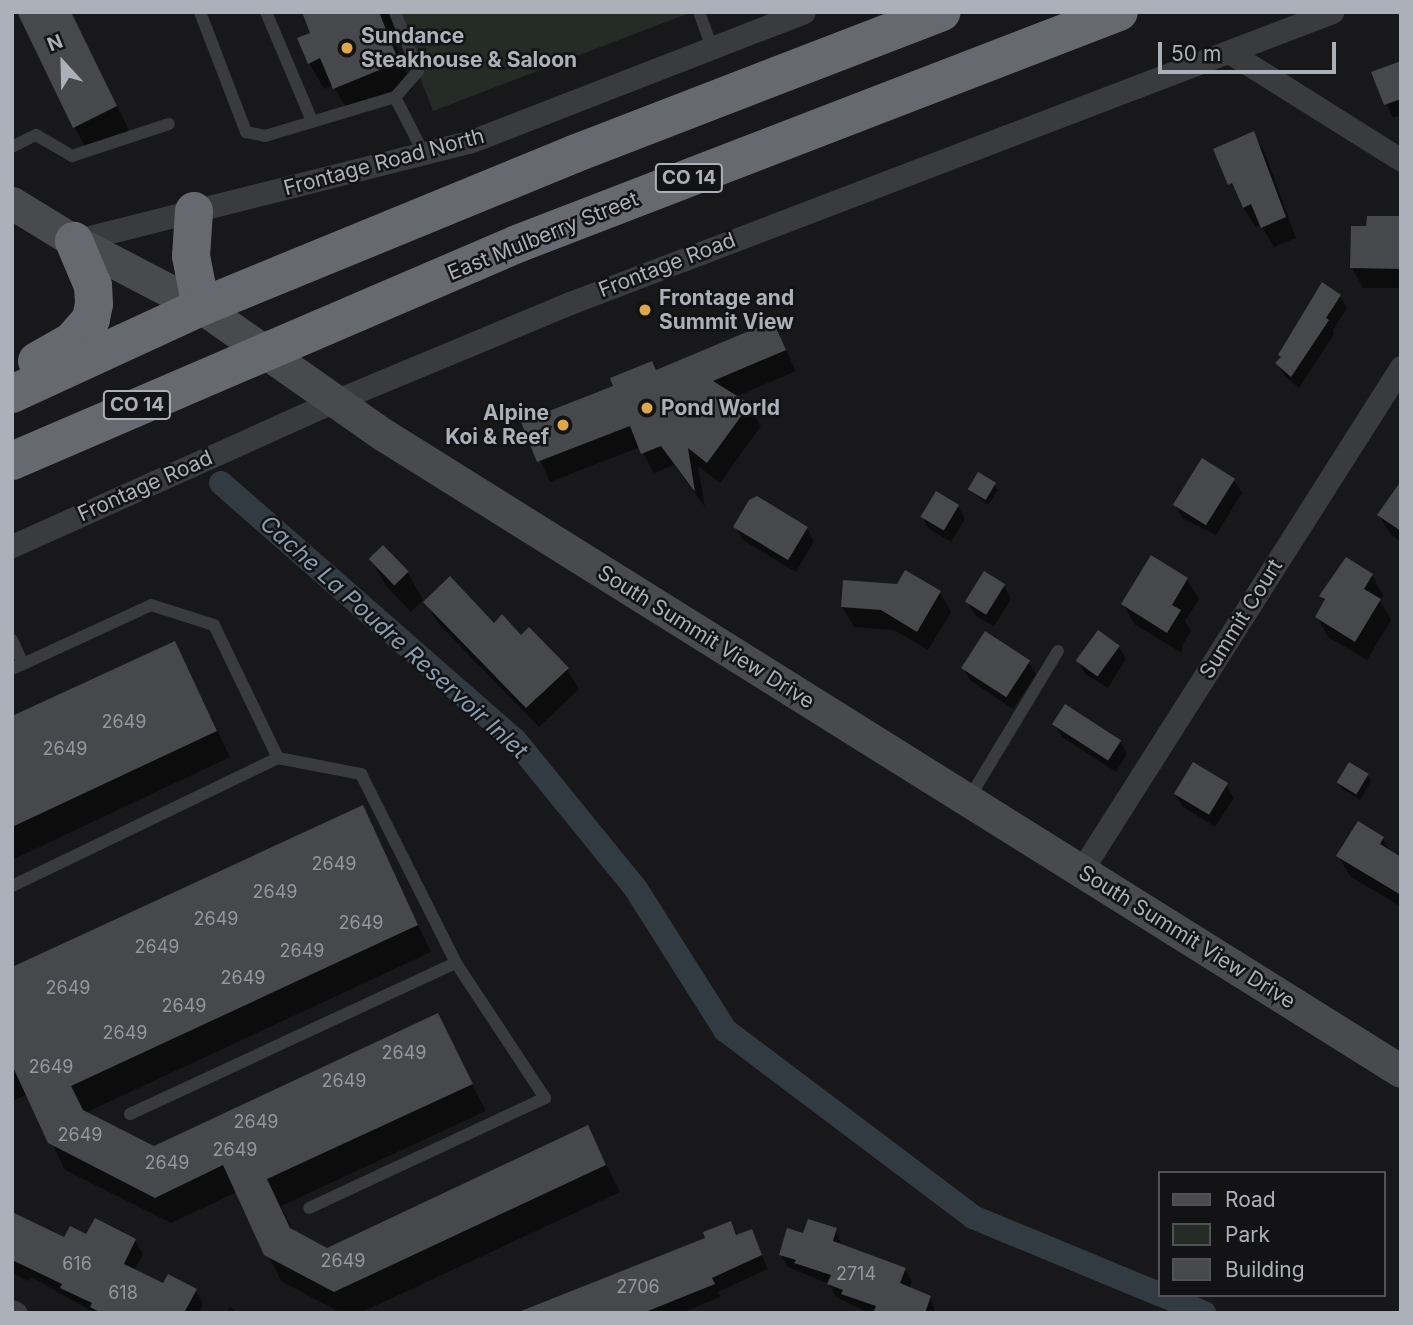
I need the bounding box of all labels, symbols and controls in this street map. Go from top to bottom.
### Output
place label: Sundance Steakhouse & Saloon [361,23,577,73]
north arrow [28,28,98,98]
scale bar [1161,28,1340,72]
text: N [44,30,66,56]
marker: Sundance Steakhouse & Saloon [339,40,355,56]
text: 50 m [1171,41,1221,66]
street label: Frontage Road North [281,123,487,201]
road number: CO 14 [654,162,724,194]
street label: East Mulberry Street [444,186,642,286]
street label: Frontage Road [595,227,739,303]
place label: Frontage and Summit View [659,285,794,335]
marker: Frontage and Summit View [637,302,653,318]
road number: CO 14 [102,390,172,420]
place label: Pond World [661,395,780,421]
place label: Alpine Koi & Reef [445,400,549,450]
marker: Pond World [639,400,655,416]
marker: Alpine Koi & Reef [555,417,571,433]
street label: Frontage Road [74,445,216,527]
water label: Cache La Poudre Reservoir Inlet [255,510,533,764]
street label: Summit Court [1194,555,1288,683]
street label: South Summit View Drive [593,560,819,714]
house number: 2649 [102,711,146,733]
house number: 2649 [43,738,87,760]
house number: 2649 [312,853,356,875]
street label: South Summit View Drive [1074,860,1300,1014]
house number: 2649 [253,881,297,903]
house number: 2649 [194,908,238,930]
house number: 2649 [339,912,383,934]
house number: 2649 [135,936,179,958]
house number: 2649 [280,940,324,962]
house number: 2649 [221,967,265,989]
house number: 2649 [46,977,90,999]
house number: 2649 [162,995,206,1017]
house number: 2649 [103,1022,147,1044]
house number: 2649 [382,1042,426,1064]
house number: 2649 [29,1056,73,1078]
house number: 2649 [322,1070,366,1092]
house number: 2649 [234,1111,278,1133]
house number: 2649 [58,1124,102,1146]
house number: 2649 [213,1139,257,1161]
house number: 2649 [145,1152,189,1174]
legend [1158,1171,1385,1297]
text: Road [1225,1187,1276,1212]
text: Park [1225,1222,1270,1247]
house number: 2649 [321,1250,365,1272]
house number: 616 [62,1253,92,1275]
text: Building [1225,1257,1305,1282]
house number: 2714 [836,1263,876,1285]
house number: 2706 [616,1276,660,1298]
house number: 618 [108,1282,138,1304]

